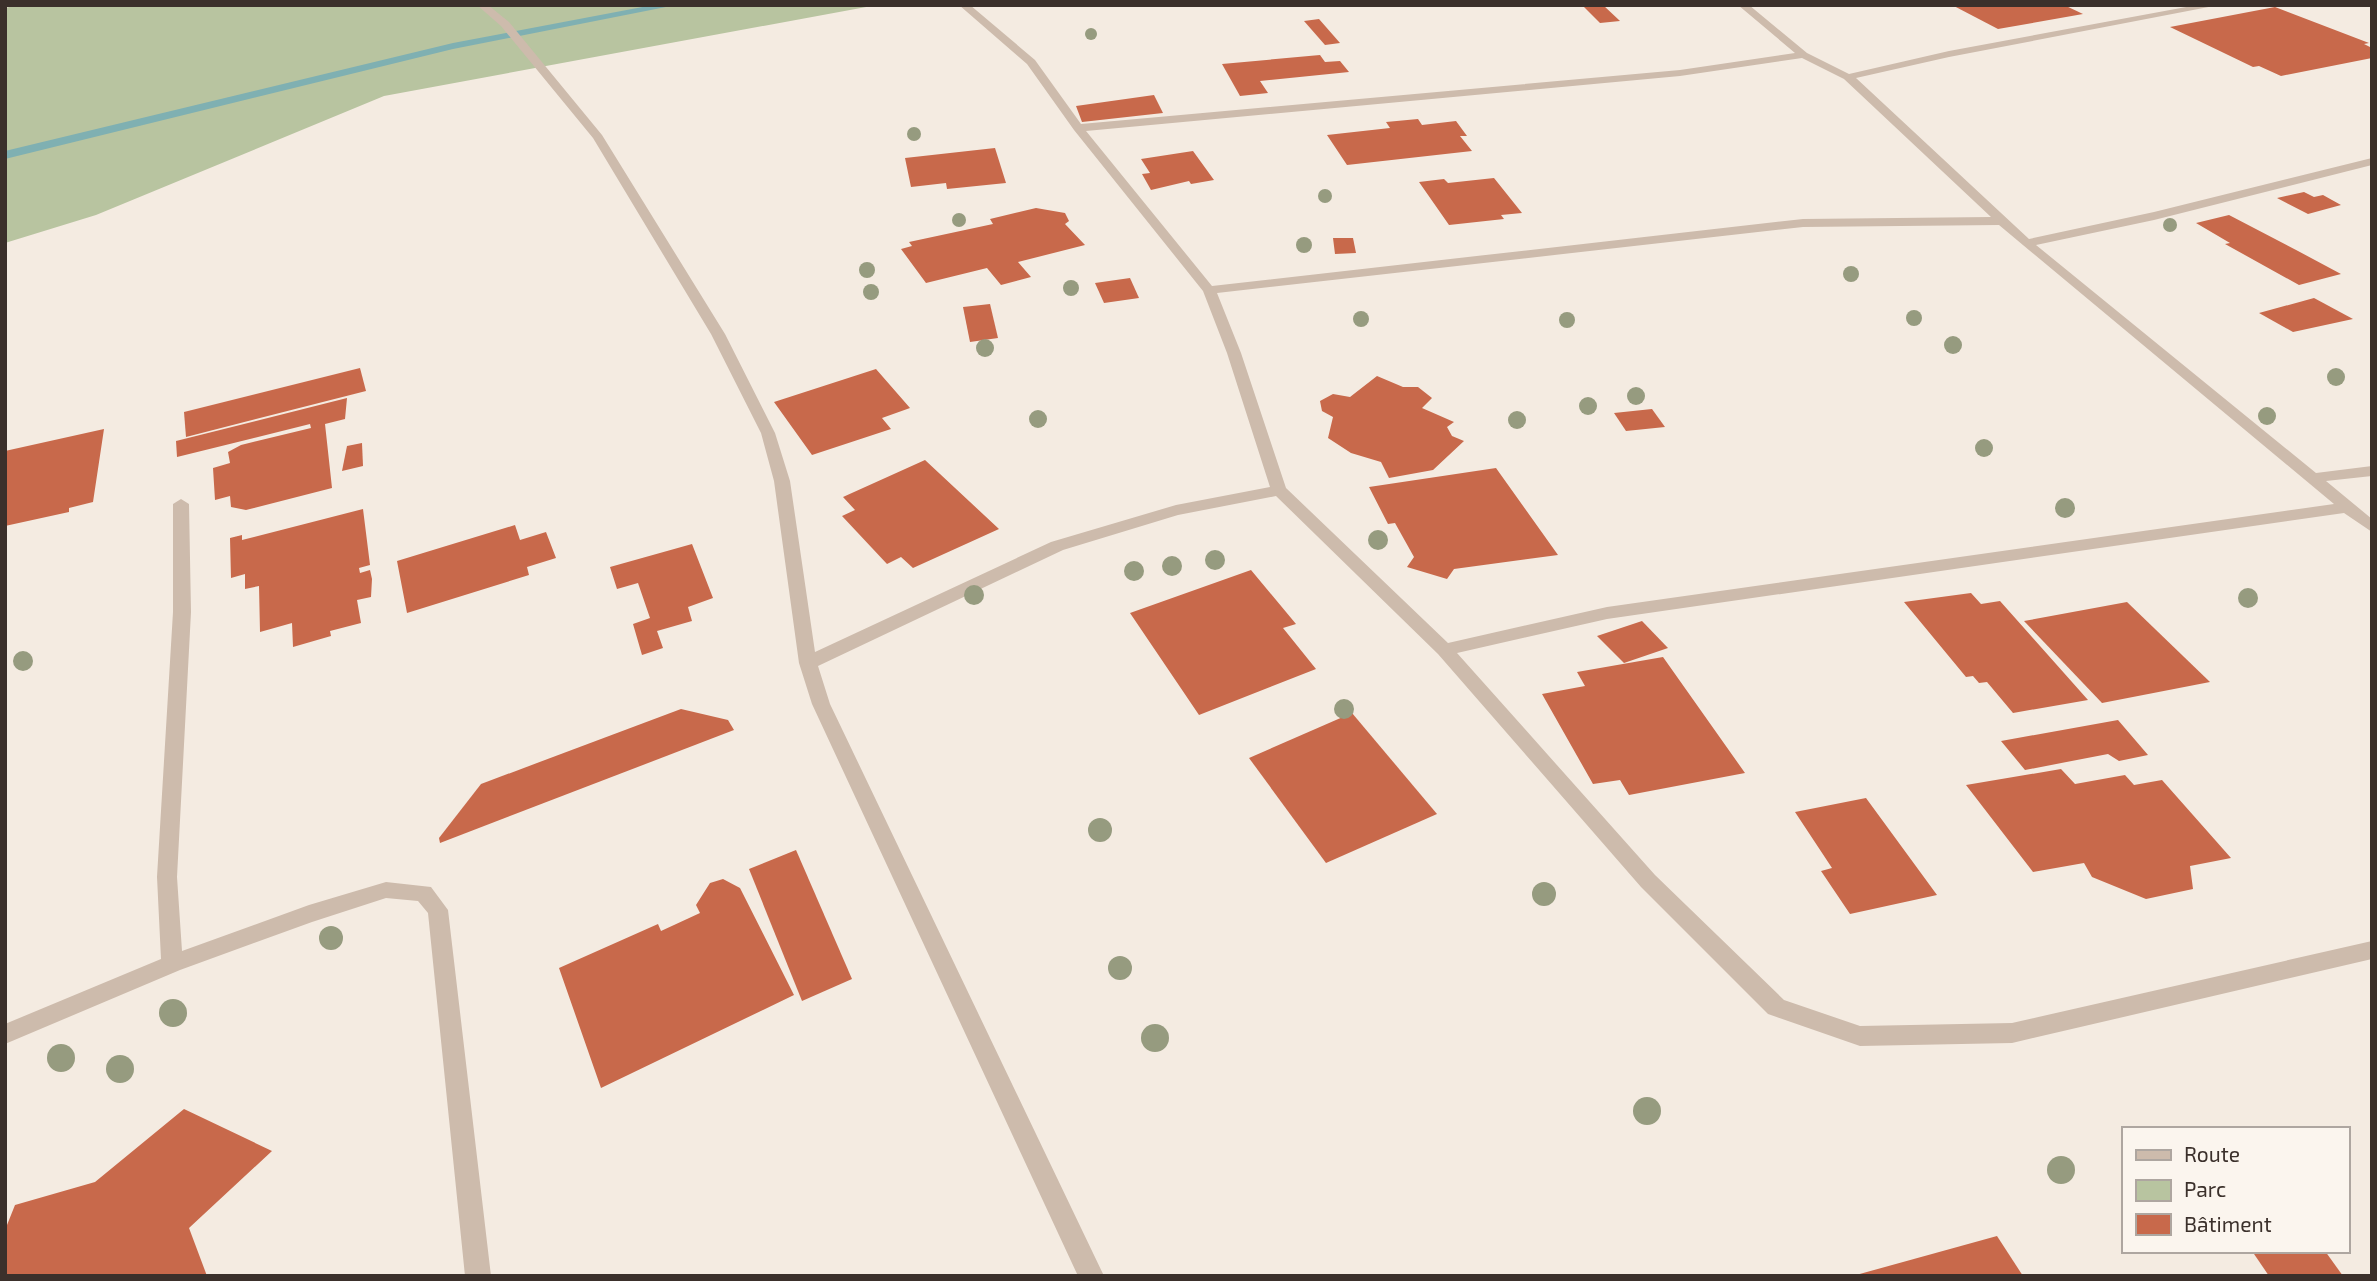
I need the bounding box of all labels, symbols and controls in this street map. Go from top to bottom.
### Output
legend [2122,1127,2349,1253]
text: Route [2184,1141,2240,1166]
text: Parc [2184,1176,2226,1201]
text: Bâtiment [2184,1211,2272,1236]

